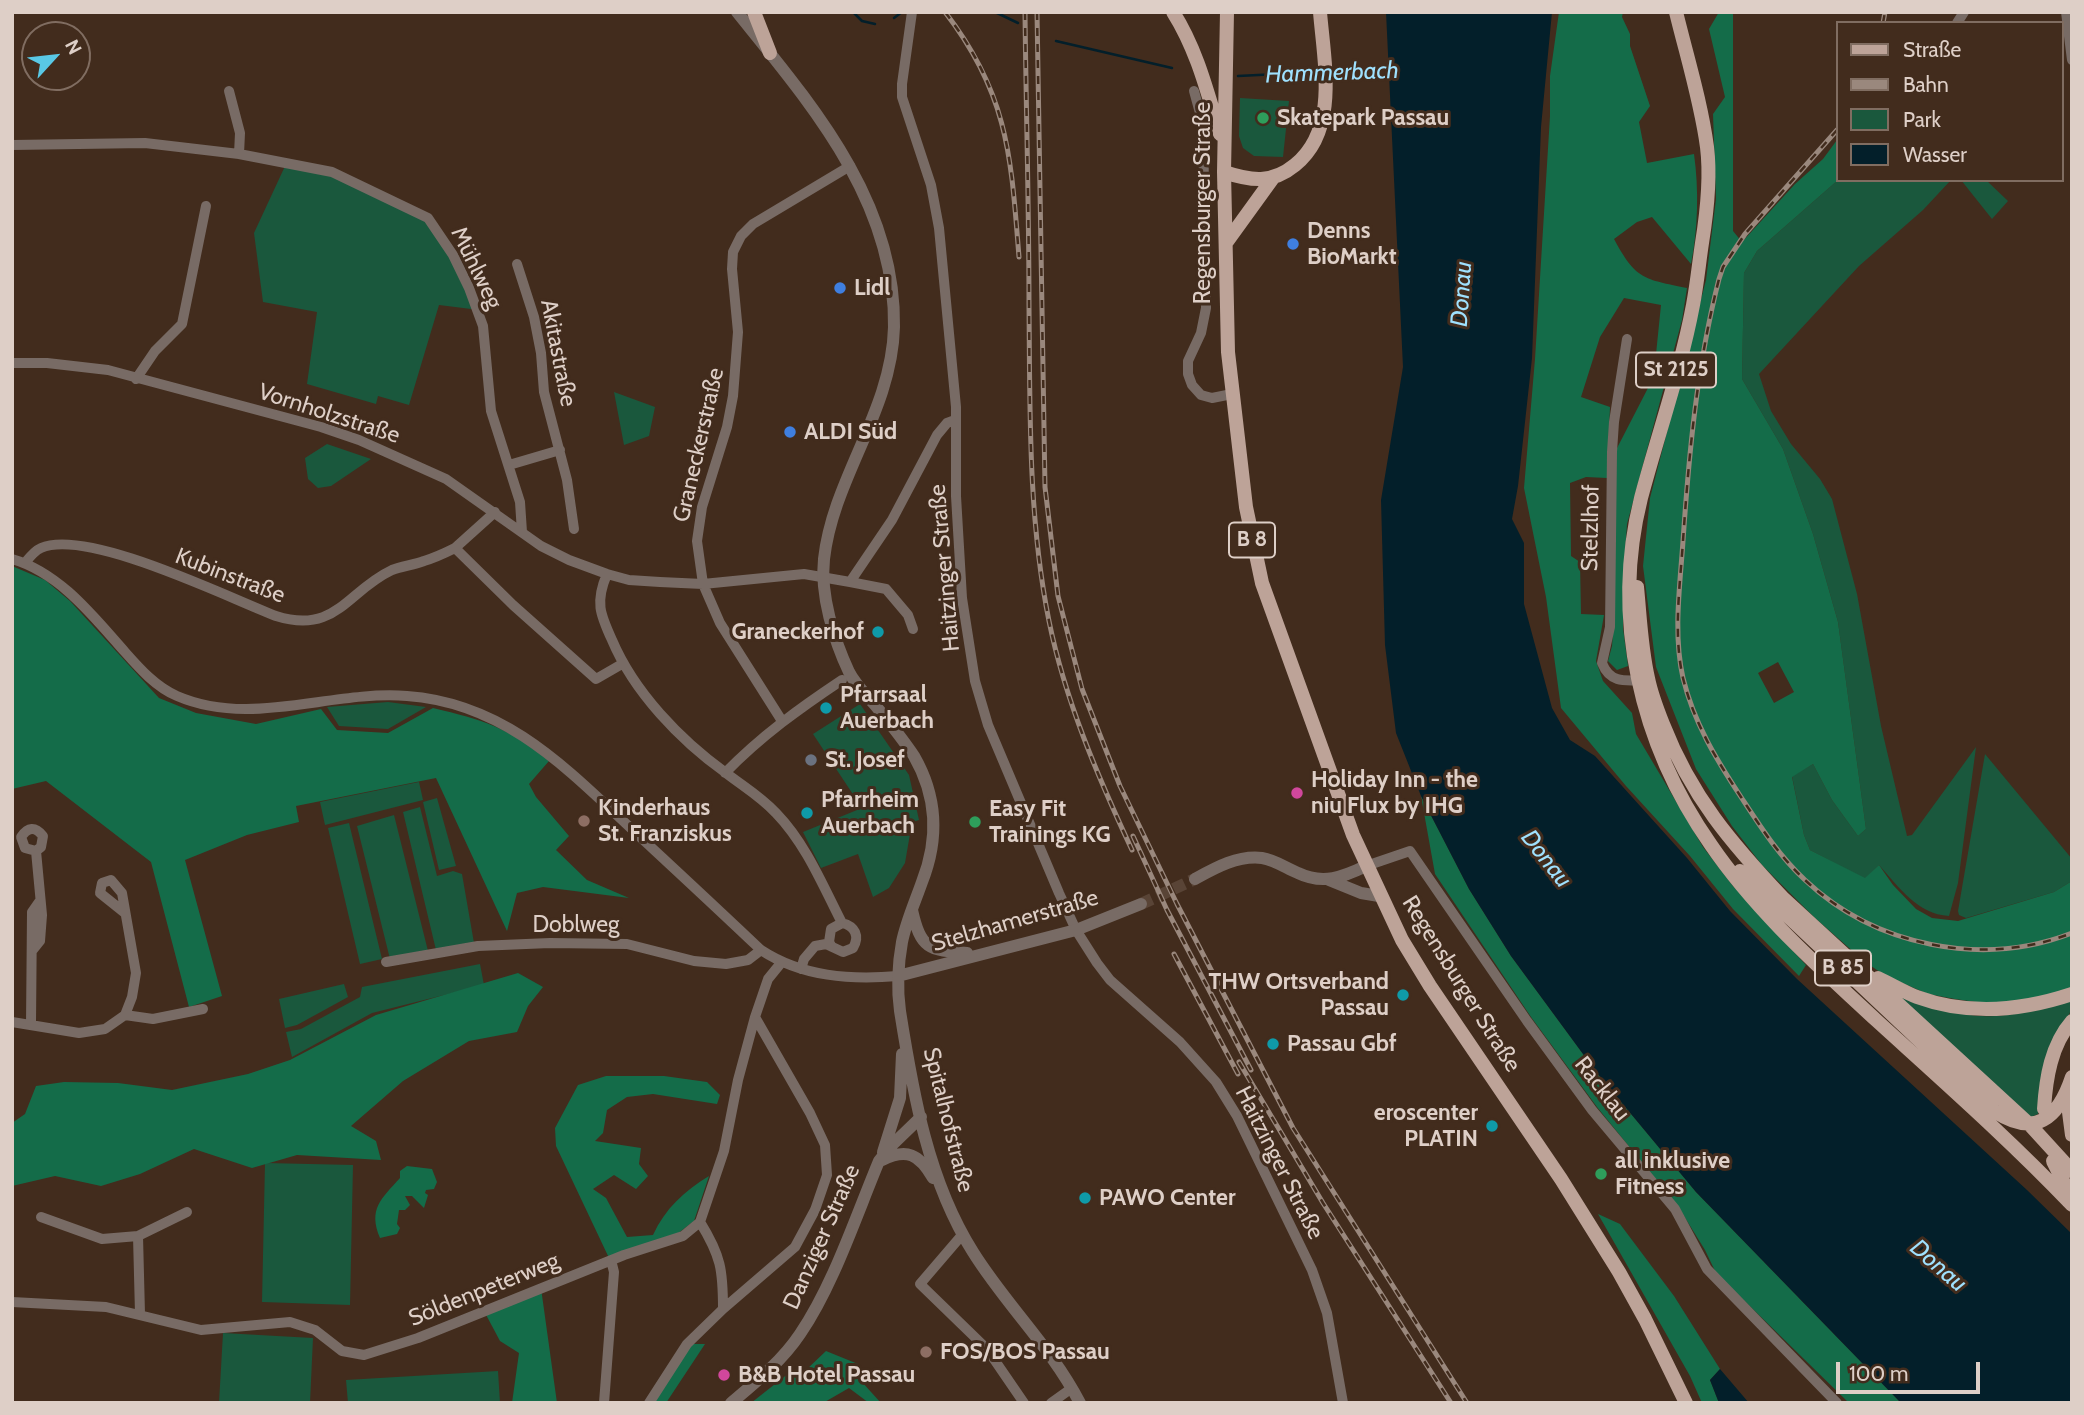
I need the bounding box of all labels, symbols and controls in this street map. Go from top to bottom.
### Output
north arrow [21,21,91,91]
legend [1836,21,2063,182]
text: N [60,36,87,58]
text: Straße [1903,37,1961,62]
water label: Hammerbach [1265,56,1399,90]
text: Bahn [1903,72,1949,97]
street label: Regensburger Straße [1189,102,1217,304]
place label: Skatepark Passau [1277,104,1449,132]
text: Park [1903,107,1941,132]
marker: Skatepark Passau [1255,110,1271,126]
text: Wasser [1903,142,1967,167]
place label: Denns BioMarkt [1307,217,1397,271]
street label: Mühlweg [444,222,508,314]
marker: Denns BioMarkt [1285,236,1301,252]
water label: Donau [1445,260,1479,328]
place label: Lidl [854,274,890,302]
marker: Lidl [832,280,848,296]
street label: Akitastraße [534,297,582,409]
road number: St 2125 [1636,352,1716,388]
street label: Graneckerstraße [668,365,730,525]
street label: Vornholzstraße [255,378,403,450]
place label: ALDI Süd [804,418,897,446]
marker: ALDI Süd [782,424,798,440]
street label: Haitzinger Straße [924,483,966,653]
street label: Stelzlhof [1576,484,1606,572]
road number: B 8 [1229,522,1275,558]
street label: Kubinstraße [171,542,289,610]
place label: Graneckerhof [731,618,864,646]
marker: Graneckerhof [870,624,886,640]
place label: Pfarrsaal Auerbach [840,681,934,735]
marker: Pfarrsaal Auerbach [818,700,834,716]
place label: St. Josef [825,746,905,774]
marker: St. Josef [803,752,819,768]
place label: Holiday Inn - the niu Flux by IHG [1311,766,1478,820]
marker: Holiday Inn - the niu Flux by IHG [1289,785,1305,801]
place label: Pfarrheim Auerbach [821,786,919,840]
place label: Kinderhaus St. Franziskus [598,794,732,848]
place label: Easy Fit Trainings KG [989,795,1111,849]
marker: Pfarrheim Auerbach [799,805,815,821]
marker: Kinderhaus St. Franziskus [576,813,592,829]
marker: Easy Fit Trainings KG [967,814,983,830]
water label: Donau [1514,824,1578,894]
street label: Stelzhamerstraße [929,884,1101,958]
street label: Regensburger Straße [1396,891,1526,1077]
street label: Doblweg [532,911,620,939]
road number: B 85 [1815,950,1871,986]
place label: THW Ortsverband Passau [1209,968,1389,1022]
marker: THW Ortsverband Passau [1395,987,1411,1003]
place label: Passau Gbf [1287,1030,1397,1058]
marker: Passau Gbf [1265,1036,1281,1052]
street label: Spitalhofstraße [917,1045,979,1195]
street label: Racklau [1568,1051,1636,1127]
street label: Haitzinger Straße [1229,1082,1329,1244]
place label: eroscenter PLATIN [1374,1099,1478,1153]
marker: eroscenter PLATIN [1484,1118,1500,1134]
place label: all inklusive Fitness [1615,1147,1730,1201]
street label: Danziger Straße [778,1160,866,1314]
marker: all inklusive Fitness [1593,1166,1609,1182]
place label: PAWO Center [1099,1184,1236,1212]
marker: PAWO Center [1077,1190,1093,1206]
water label: Donau [1904,1234,1972,1298]
street label: Söldenpeterweg [405,1247,563,1333]
place label: FOS/BOS Passau [940,1338,1110,1366]
marker: FOS/BOS Passau [918,1344,934,1360]
scale bar [1839,1348,1982,1392]
place label: B&B Hotel Passau [738,1361,915,1389]
text: 100 m [1849,1361,1908,1386]
marker: B&B Hotel Passau [716,1367,732,1383]

